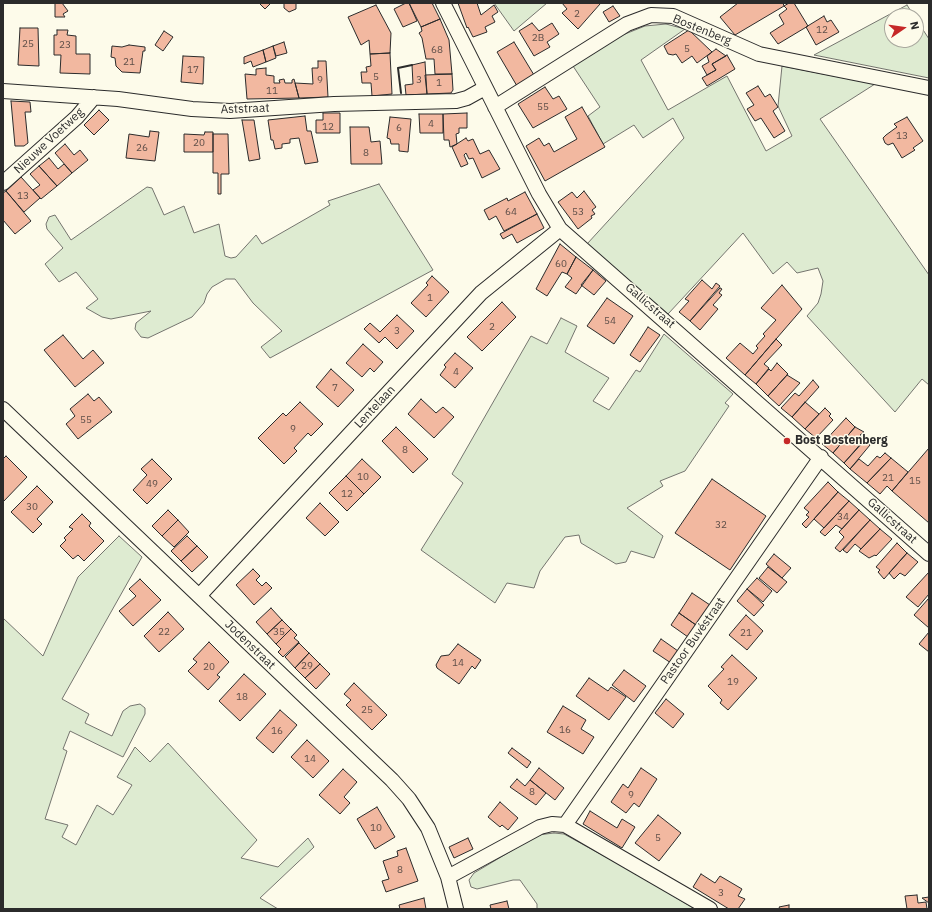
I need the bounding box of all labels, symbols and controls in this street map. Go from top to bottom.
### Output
house number: 2 [574,8,580,20]
north arrow [884,8,924,48]
street label: Bostenberg [671,12,733,48]
text: N [907,20,922,31]
house number: 12 [816,24,828,36]
house number: 2B [532,32,544,44]
house number: 25 [22,38,34,50]
house number: 23 [59,39,71,51]
house number: 5 [684,43,690,55]
house number: 68 [431,44,443,56]
house number: 21 [123,56,135,68]
house number: 17 [187,64,199,76]
house number: 5 [373,71,379,83]
house number: 9 [317,74,323,86]
house number: 3 [416,74,422,86]
house number: 1 [436,77,442,89]
house number: 11 [266,85,278,97]
street label: Aststraat [220,101,270,117]
house number: 55 [537,101,549,113]
street label: Nieuwe Voetweg [11,105,87,177]
house number: 4 [428,118,434,130]
house number: 12 [322,121,334,133]
house number: 6 [396,122,402,134]
house number: 13 [896,130,908,142]
house number: 20 [193,137,205,149]
house number: 26 [136,142,148,154]
house number: 8 [363,147,369,159]
house number: 13 [17,190,29,202]
house number: 64 [505,206,517,218]
house number: 53 [572,206,584,218]
house number: 60 [555,258,567,270]
street label: Gallicstraat [622,280,678,332]
house number: 1 [427,292,433,304]
house number: 54 [604,315,616,327]
house number: 2 [489,321,495,333]
house number: 3 [394,325,400,337]
house number: 4 [453,366,459,378]
house number: 7 [332,382,338,394]
street label: Lentelaan [352,383,398,431]
house number: 55 [80,414,92,426]
house number: 9 [290,423,296,435]
place label: Bost Bostenberg [795,434,888,448]
marker: Bost Bostenberg [782,436,792,446]
house number: 8 [402,444,408,456]
house number: 10 [357,471,369,483]
house number: 21 [882,472,894,484]
house number: 15 [909,475,921,487]
house number: 49 [146,478,158,490]
house number: 12 [341,488,353,500]
street label: Gallicstraat [864,495,920,547]
house number: 30 [26,501,38,513]
house number: 34 [837,511,849,523]
house number: 32 [715,519,727,531]
street label: Pastoor Buvéstraat [658,595,728,687]
street label: Jodenstraat [222,617,278,673]
house number: 22 [158,626,170,638]
house number: 35 [273,626,285,638]
house number: 21 [740,627,752,639]
house number: 14 [452,657,464,669]
house number: 29 [301,660,313,672]
house number: 20 [203,661,215,673]
house number: 19 [727,676,739,688]
house number: 18 [236,691,248,703]
house number: 25 [361,704,373,716]
house number: 16 [559,724,571,736]
house number: 16 [271,725,283,737]
house number: 14 [304,753,316,765]
house number: 8 [529,786,535,798]
house number: 9 [628,789,634,801]
house number: 10 [370,822,382,834]
house number: 5 [655,832,661,844]
house number: 8 [397,864,403,876]
house number: 3 [718,887,724,899]

